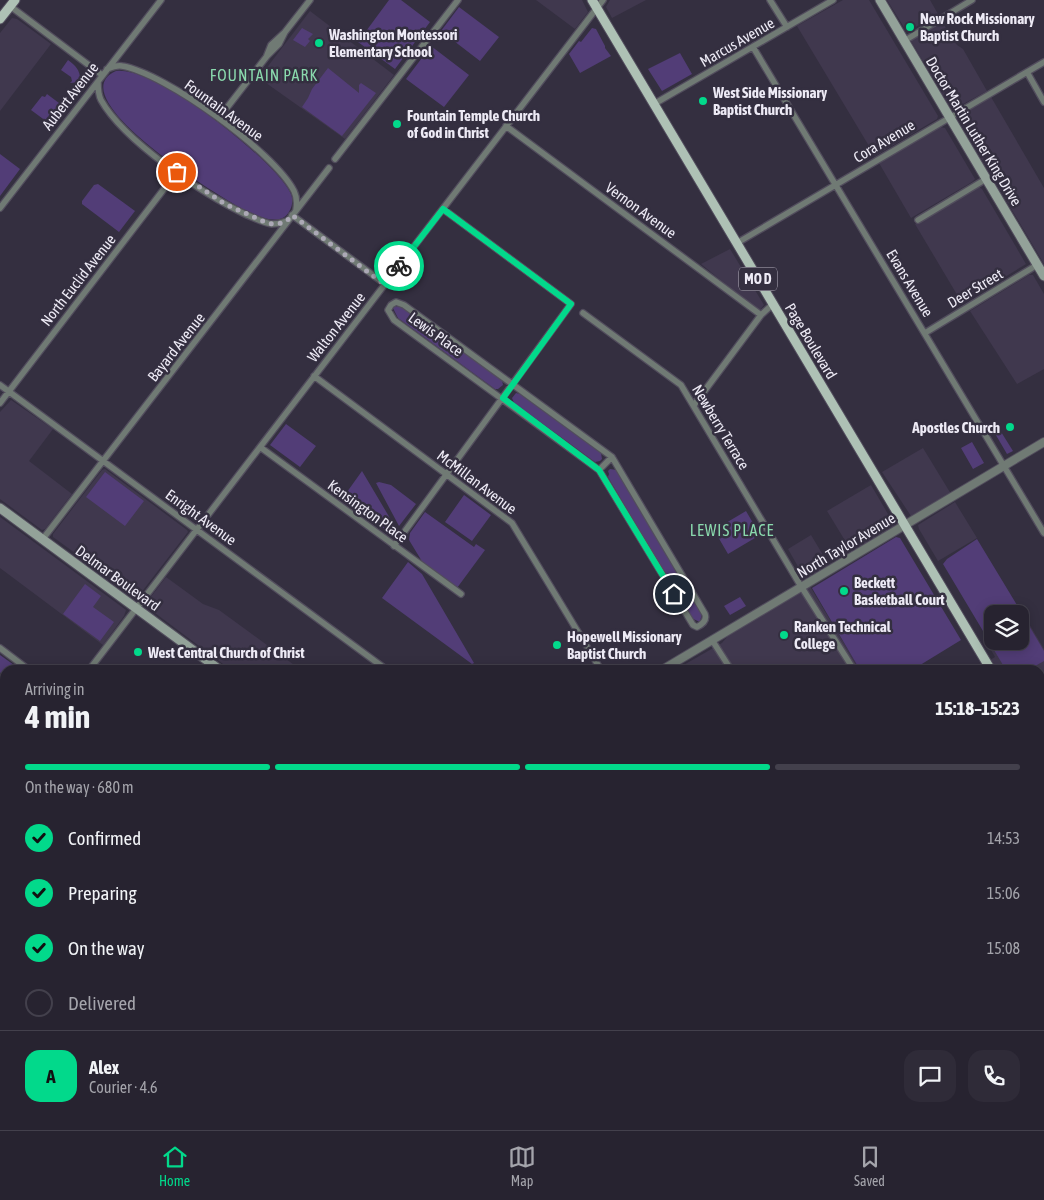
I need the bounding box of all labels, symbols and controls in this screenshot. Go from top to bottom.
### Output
place label: New Rock Missionary Baptist Church [920,10,1036,44]
street label: Marcus Avenue [697,14,777,70]
marker: New Rock Missionary Baptist Church [904,21,916,33]
place label: Washington Montessori Elementary School [328,26,458,60]
marker: Washington Montessori Elementary School [313,37,325,49]
street label: Doctor Martin Luther King Drive [923,53,1025,209]
street label: Aubert Avenue [38,59,102,133]
district label: FOUNTAIN PARK [210,66,318,84]
street label: Fountain Avenue [181,76,267,144]
place label: West Side Missionary Baptist Church [712,84,828,118]
marker: West Side Missionary Baptist Church [697,95,709,107]
place label: Fountain Temple Church of God in Christ [407,107,540,141]
street label: Cora Avenue [850,116,918,166]
marker: Fountain Temple Church of God in Christ [391,118,403,130]
pin [156,151,198,193]
icon: bag [163,158,191,186]
street label: Vernon Avenue [602,179,680,241]
street label: North Euclid Avenue [37,231,119,329]
courier [374,241,424,291]
street label: Evans Avenue [883,246,937,320]
icon: bike [385,252,413,280]
street label: Deer Street [944,265,1006,311]
road number: MO D [739,268,777,290]
street label: Walton Avenue [304,289,368,365]
street label: Page Boulevard [782,300,840,382]
street label: Bayard Avenue [144,309,208,385]
street label: Lewis Place [406,309,467,359]
street label: Newberry Terrace [689,382,753,473]
place label: Apostles Church [911,419,1000,436]
marker: Apostles Church [1004,421,1016,433]
street label: McMillan Avenue [434,447,520,517]
street label: Kensington Place [325,476,411,546]
street label: Enright Avenue [162,486,240,548]
street label: North Taylor Avenue [794,509,898,581]
district label: LEWIS PLACE [690,521,774,539]
street label: Delmar Boulevard [73,542,163,614]
pin [653,573,695,615]
place label: Beckett Basketball Court [854,574,945,608]
icon: home [660,580,688,608]
marker: Beckett Basketball Court [838,585,850,597]
map controls [984,605,1029,650]
button: layers [984,605,1029,650]
place label: Ranken Technical College [794,618,892,652]
place label: Hopewell Missionary Baptist Church [567,628,682,662]
marker: Ranken Technical College [778,629,790,641]
marker: Hopewell Missionary Baptist Church [551,639,563,651]
place label: West Central Church of Christ [147,644,305,661]
marker: West Central Church of Christ [132,646,144,658]
text: Arriving in [25,680,85,698]
text: 15:18–15:23 [935,697,1020,719]
text: 4 min [25,698,90,735]
text: On the way · 680 m [25,778,134,796]
icon: check [25,824,53,852]
text: Confirmed [68,827,141,849]
text: 14:53 [987,829,1020,847]
icon: check [25,879,53,907]
text: Preparing [68,882,137,904]
text: 15:06 [987,884,1020,902]
icon: check [25,934,53,962]
text: On the way [68,937,145,959]
text: 15:08 [987,939,1020,957]
text: Delivered [68,992,136,1014]
button: chat [904,1050,956,1102]
button: phone [968,1050,1020,1102]
text: Alex [89,1056,119,1078]
text: A [46,1065,56,1087]
text: Courier · 4.6 [89,1078,158,1096]
tab: Home [159,1143,190,1189]
tab: Map [508,1143,536,1189]
tab: Saved [854,1143,885,1189]

